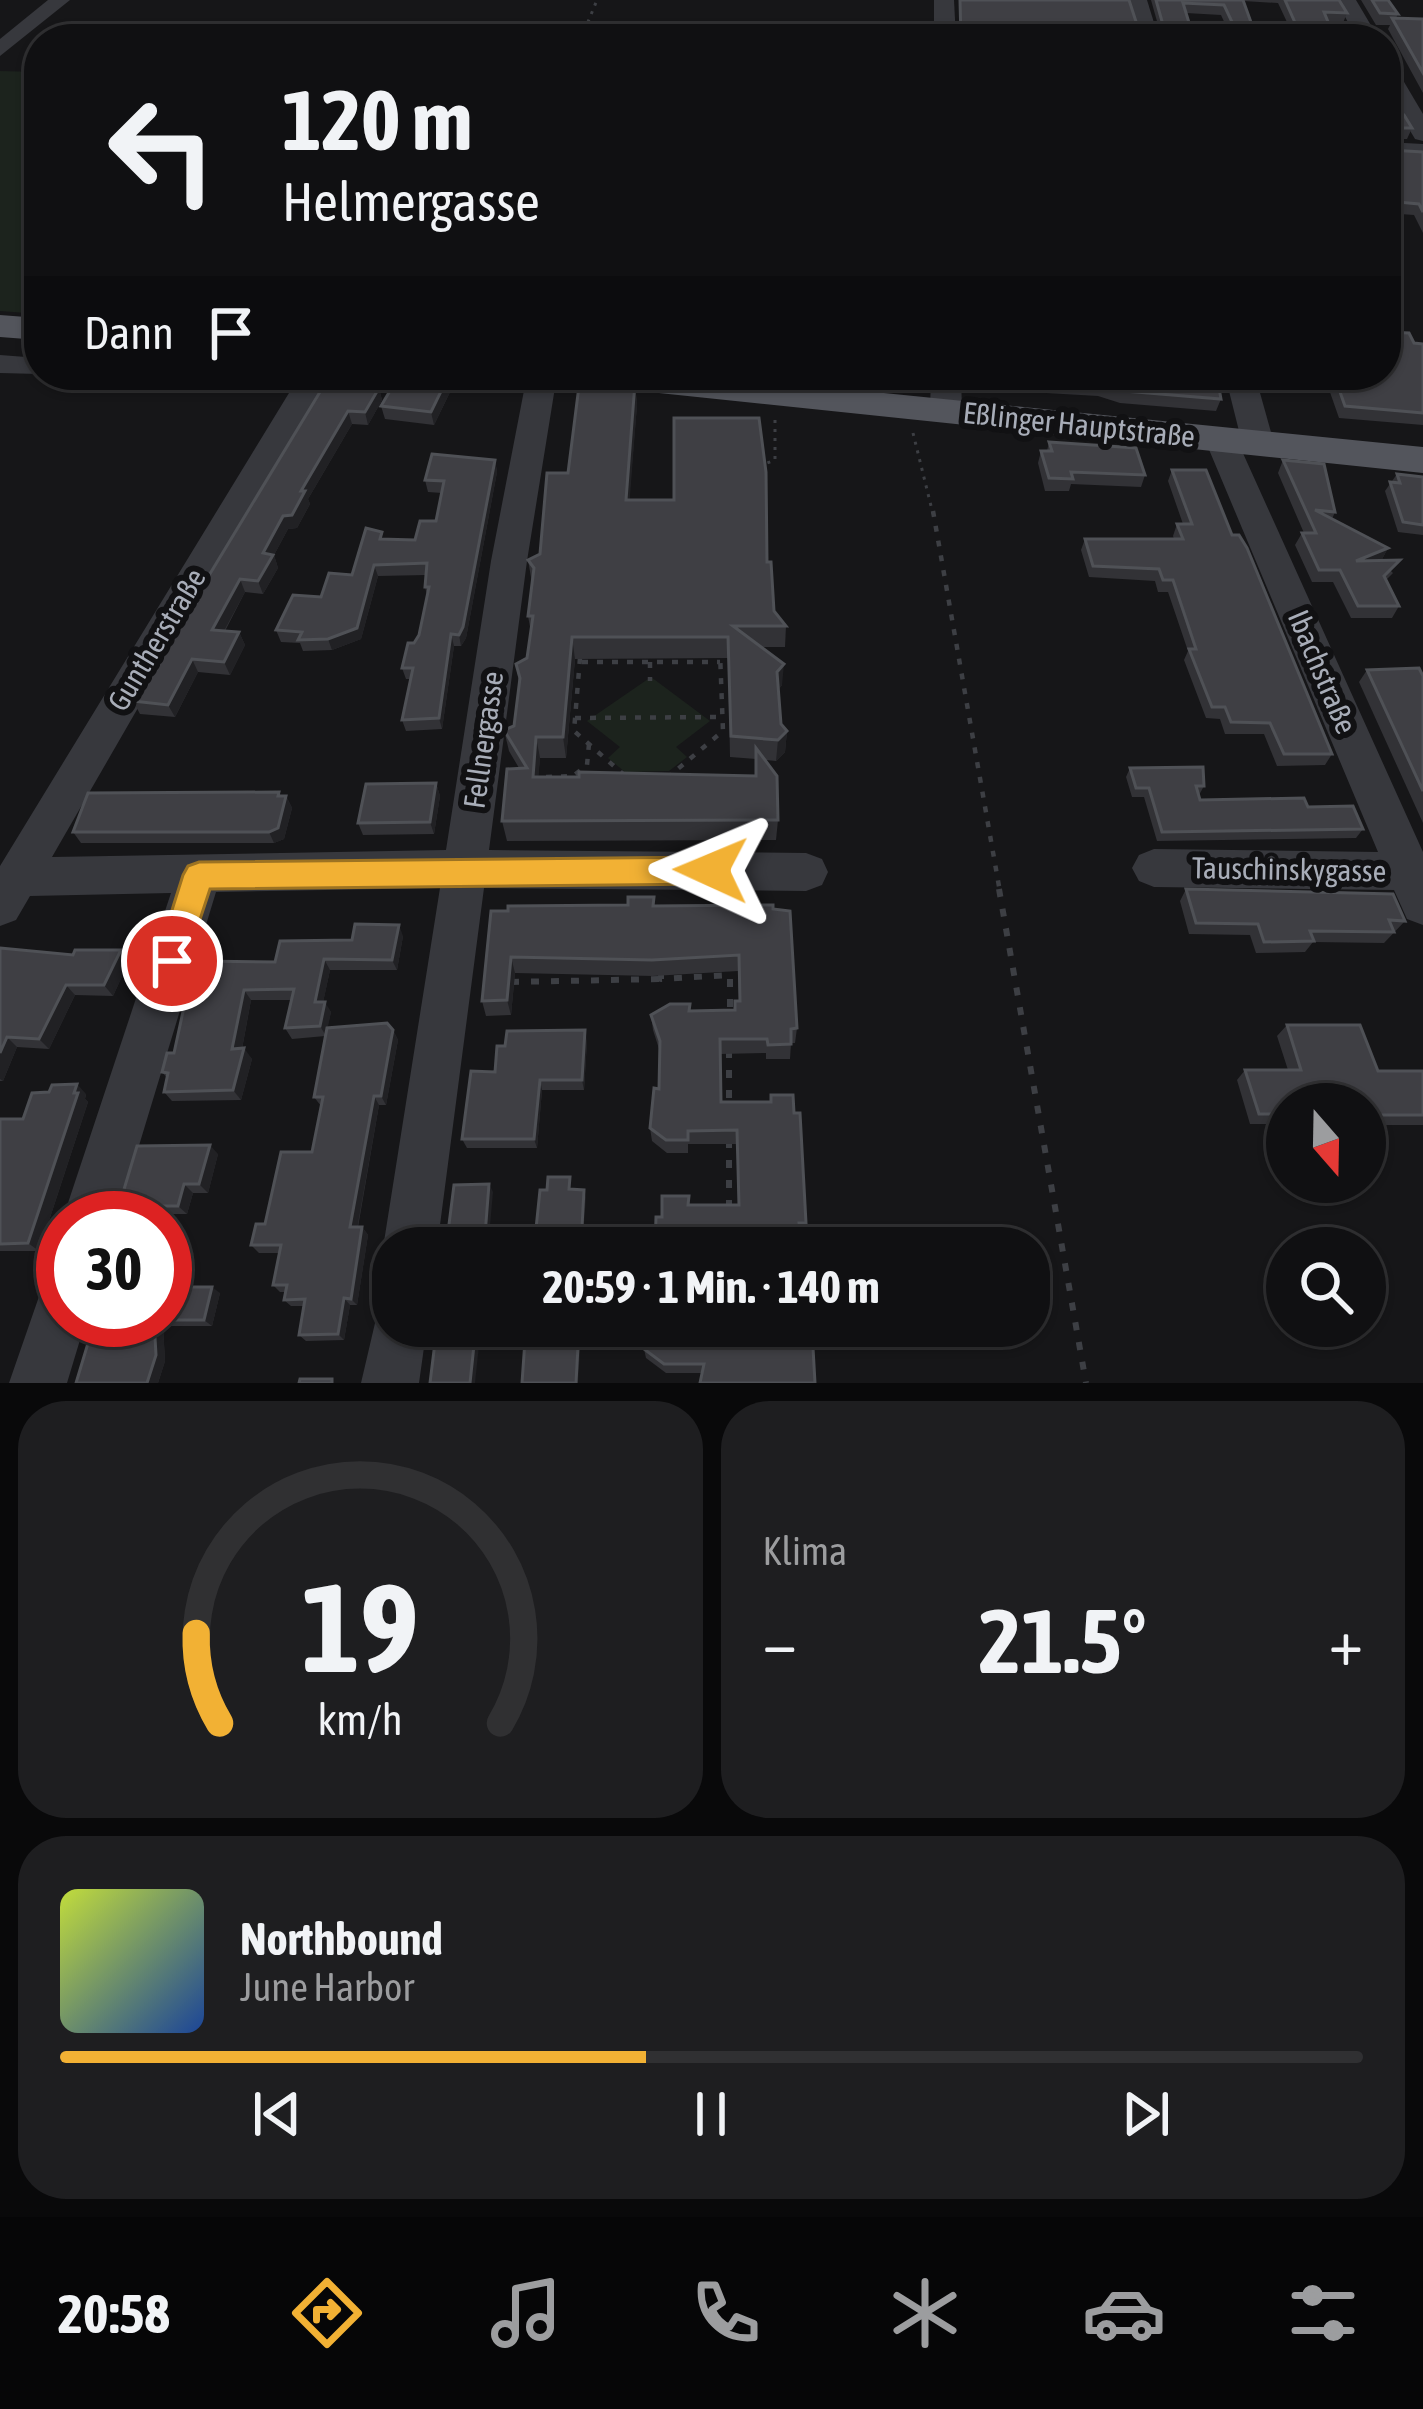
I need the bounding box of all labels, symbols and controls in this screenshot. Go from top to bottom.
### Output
icon: left [84,72,240,228]
text: 120 m [282,72,472,168]
text: Helmergasse [282,171,540,232]
icon: arrive [198,300,264,366]
text: Dann [84,307,174,359]
street label: Eßlinger Hauptstraße [961,395,1197,453]
street label: Guntherstraße [100,562,212,717]
street label: Ibachstraße [1282,605,1364,738]
street label: Fellnergasse [457,669,509,811]
position arrow [648,807,774,933]
street label: Tauschinskygasse [1192,850,1387,888]
pin [121,910,223,1012]
icon: arrive [139,928,205,994]
north arrow [1266,1083,1386,1203]
map controls [1266,1083,1386,1347]
speed limit sign: 30 [36,1191,192,1347]
button: search [1266,1227,1386,1347]
text: 20:59 · 1 Min. · 140 m [542,1261,880,1313]
text: Klima [763,1529,847,1573]
text: 19 [302,1555,419,1698]
text: 21.5° [979,1589,1147,1692]
text: − [763,1603,797,1679]
text: + [1329,1603,1363,1679]
text: km/h [318,1694,403,1743]
text: Northbound [240,1913,443,1965]
text: June Harbor [240,1965,414,2009]
icon: previous [244,2081,310,2147]
icon: pause [678,2081,744,2147]
icon: next [1113,2081,1179,2147]
icon: directions [285,2271,369,2355]
icon: music [484,2271,568,2355]
icon: phone [684,2271,768,2355]
icon: climate [883,2271,967,2355]
icon: car [1082,2271,1166,2355]
icon: filters [1281,2271,1365,2355]
text: 20:58 [58,2283,170,2344]

